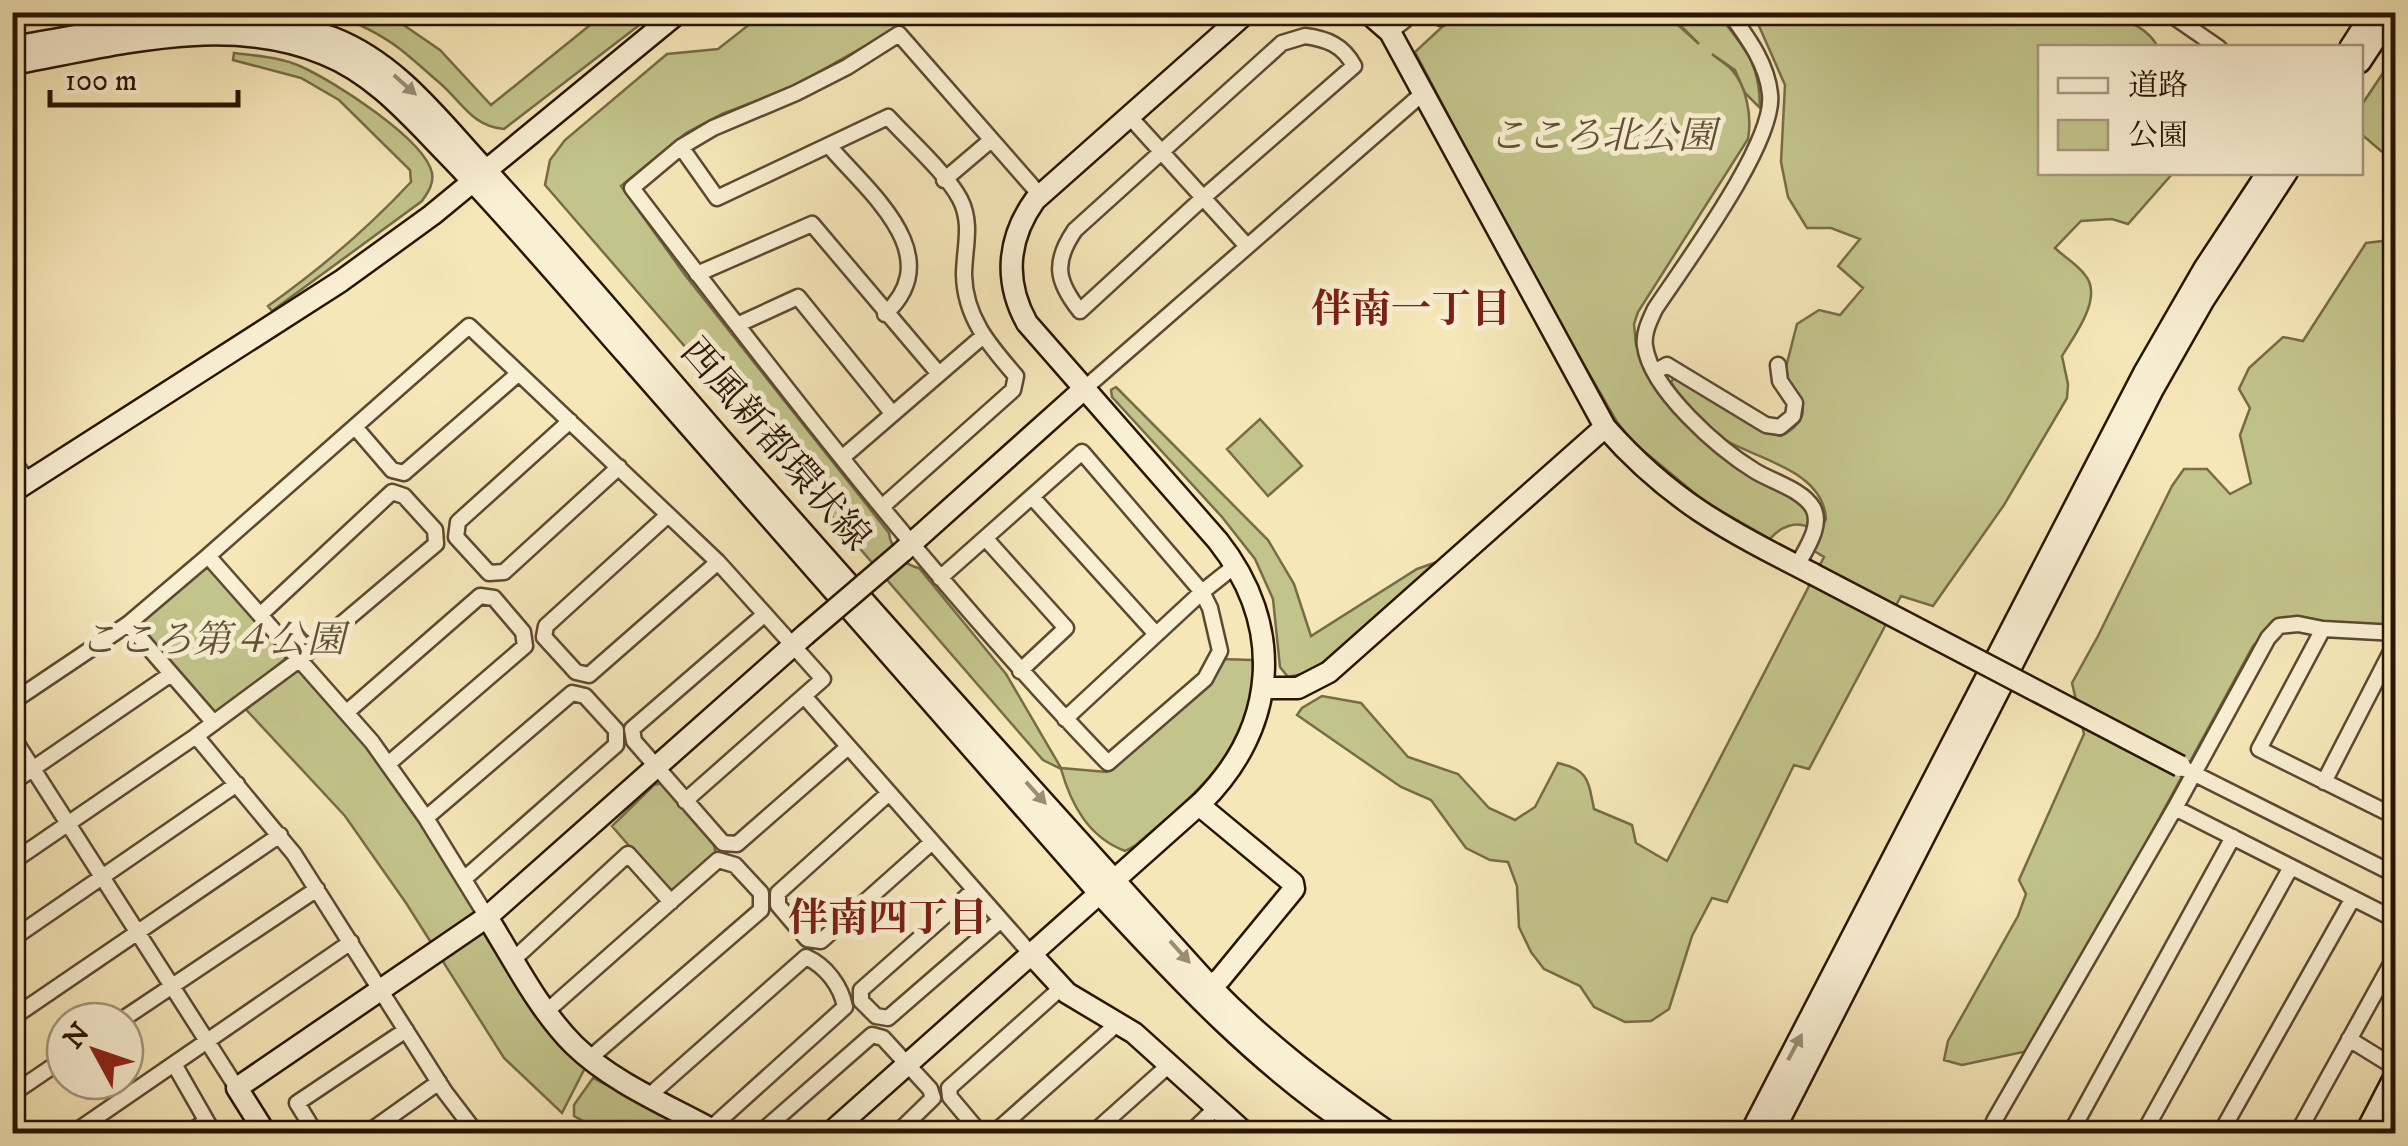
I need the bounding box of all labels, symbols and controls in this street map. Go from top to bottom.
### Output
scale bar [50,45,238,107]
legend [2038,45,2363,175]
text: 100 m [65,63,137,100]
text: 道路 [2128,68,2188,105]
one-way arrow [393,73,417,96]
park label: こころ北公園 [1488,113,1722,161]
text: 公園 [2128,118,2188,155]
district label: 伴南一丁目 [1311,286,1511,336]
street label: 西風新都環状線 [670,329,880,561]
park label: こころ第４公園 [79,617,351,665]
one-way arrow [1024,781,1047,805]
district label: 伴南四丁目 [788,895,988,945]
one-way arrow [1168,939,1190,964]
north arrow [45,1001,145,1101]
text: N [56,1016,98,1056]
one-way arrow [1786,1033,1803,1062]

